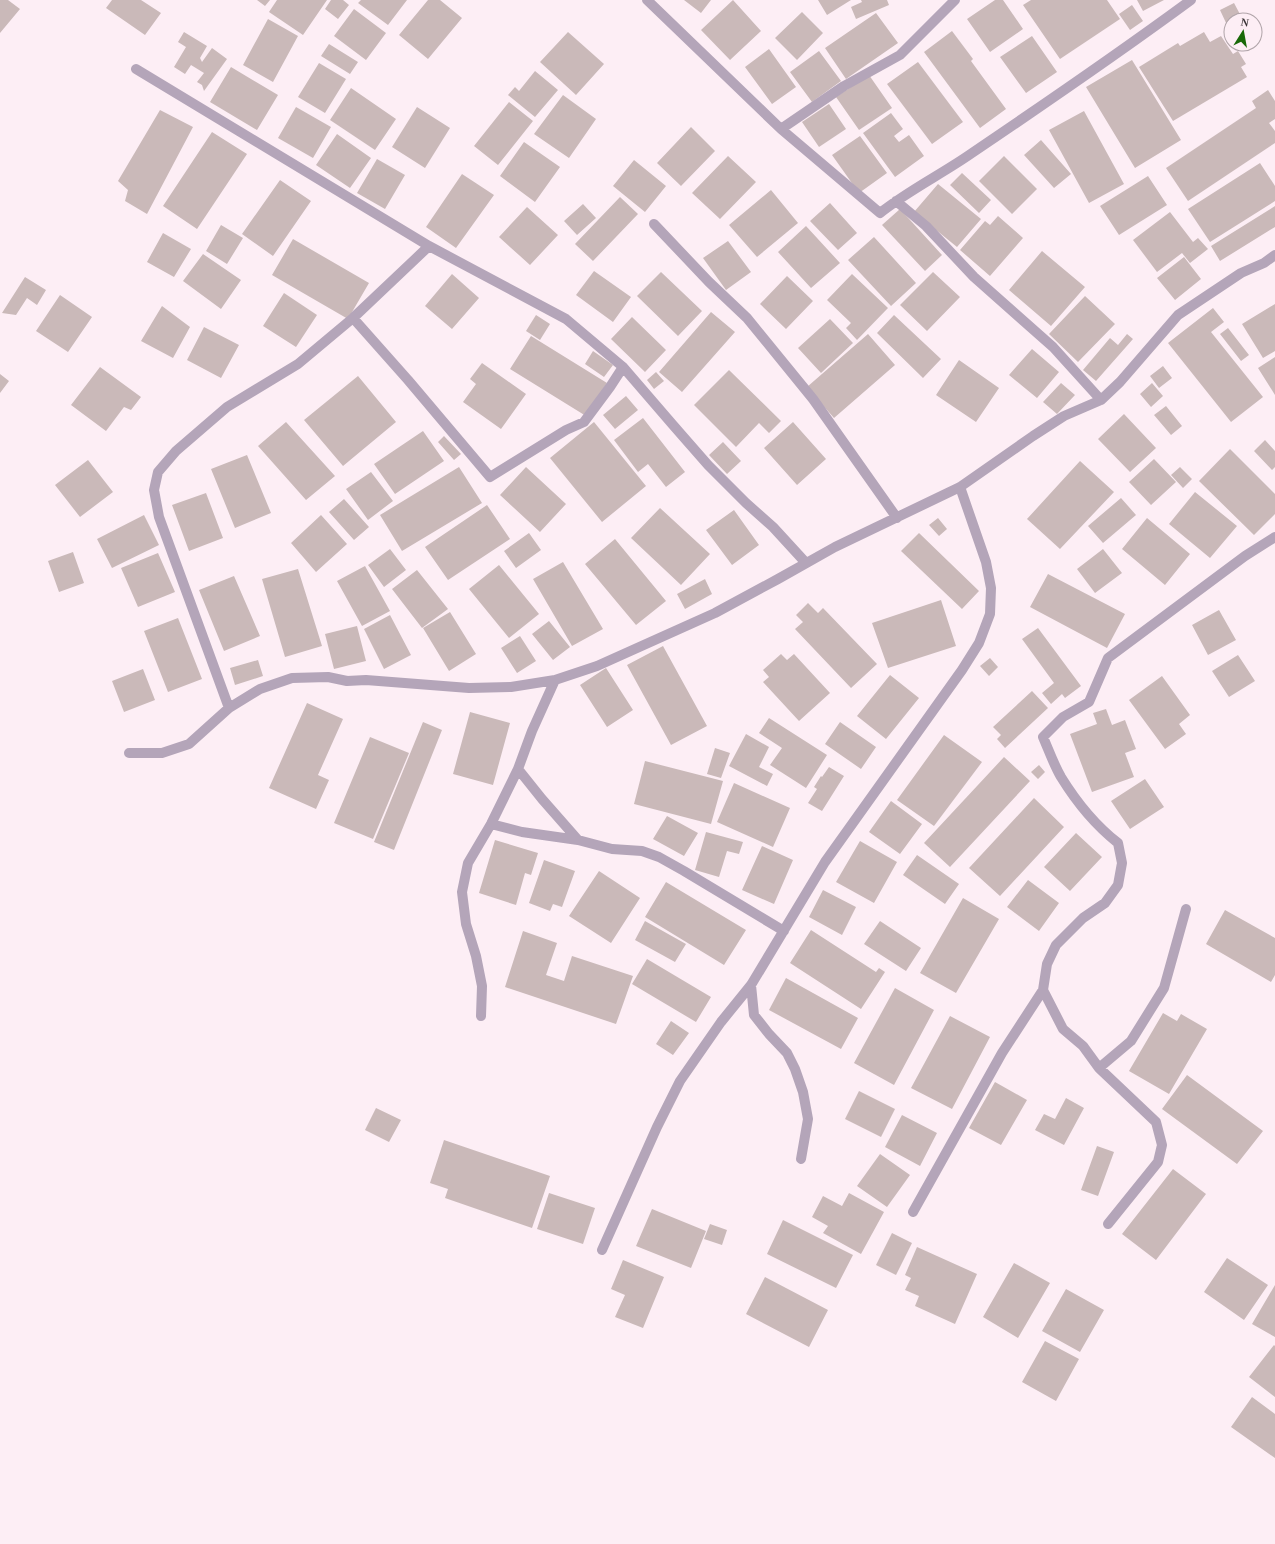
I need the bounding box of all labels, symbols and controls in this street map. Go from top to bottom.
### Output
north arrow [1223,12,1263,52]
text: N [1240,16,1250,29]

